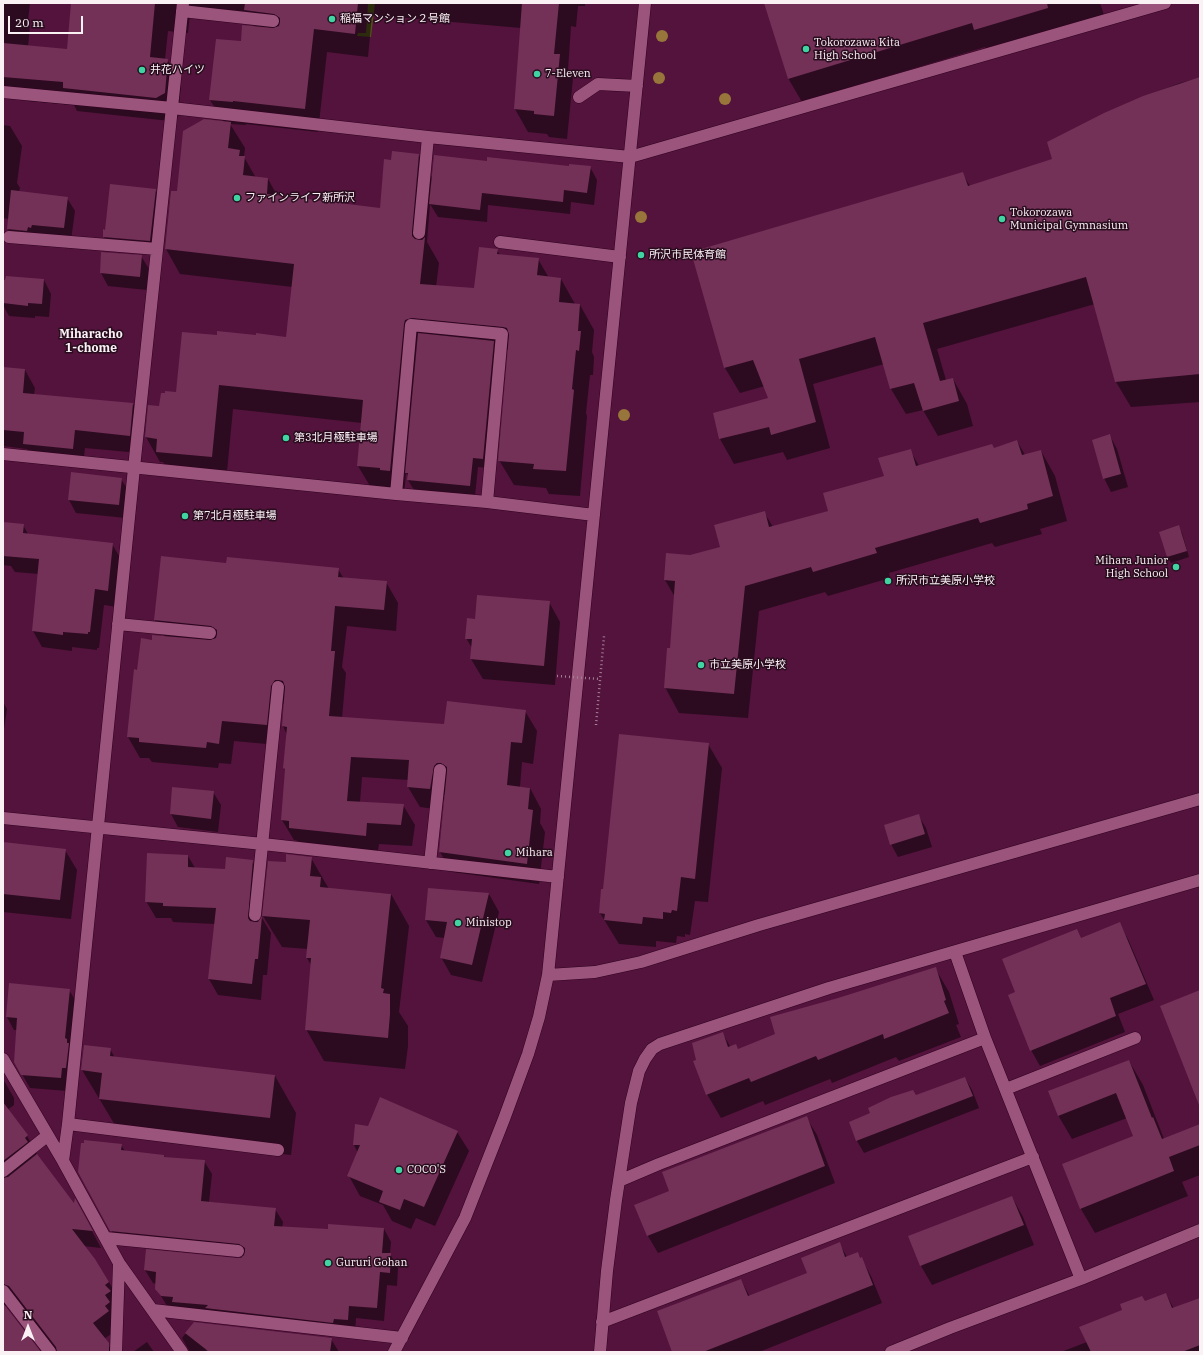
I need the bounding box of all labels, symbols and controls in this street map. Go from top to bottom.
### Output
scale bar [10,8,85,34]
place label: 稲福マンション２号館 [340,12,450,26]
marker: 稲福マンション２号館 [327,14,337,24]
text: 20 m [15,15,44,30]
place label: Tokorozawa Kita High School [814,36,900,62]
marker: Tokorozawa Kita High School [801,44,811,54]
place label: 井花ハイツ [150,63,205,77]
marker: 井花ハイツ [137,65,147,75]
place label: 7-Eleven [545,67,591,81]
marker: 7-Eleven [532,69,542,79]
place label: ファインライフ新所沢 [245,191,355,205]
marker: ファインライフ新所沢 [232,193,242,203]
place label: Tokorozawa Municipal Gymnasium [1010,206,1128,232]
marker: Tokorozawa Municipal Gymnasium [997,214,1007,224]
place label: 所沢市民体育館 [649,248,726,262]
marker: 所沢市民体育館 [636,250,646,260]
district label: Miharacho 1-chome [59,328,123,356]
place label: 第3北月極駐車場 [294,431,378,445]
marker: 第3北月極駐車場 [281,433,291,443]
place label: 第7北月極駐車場 [193,509,277,523]
marker: 第7北月極駐車場 [180,511,190,521]
place label: Mihara Junior High School [1095,554,1168,580]
marker: Mihara Junior High School [1171,562,1181,572]
place label: 所沢市立美原小学校 [896,574,995,588]
marker: 所沢市立美原小学校 [883,576,893,586]
place label: 市立美原小学校 [709,658,786,672]
marker: 市立美原小学校 [696,660,706,670]
place label: Mihara [516,846,553,860]
marker: Mihara [503,848,513,858]
place label: Ministop [466,916,512,930]
marker: Ministop [453,918,463,928]
place label: COCO'S [407,1163,446,1177]
marker: COCO'S [394,1165,404,1175]
place label: Gururi Gohan [336,1256,408,1270]
marker: Gururi Gohan [323,1258,333,1268]
north arrow [8,1307,48,1347]
text: N [24,1308,32,1322]

